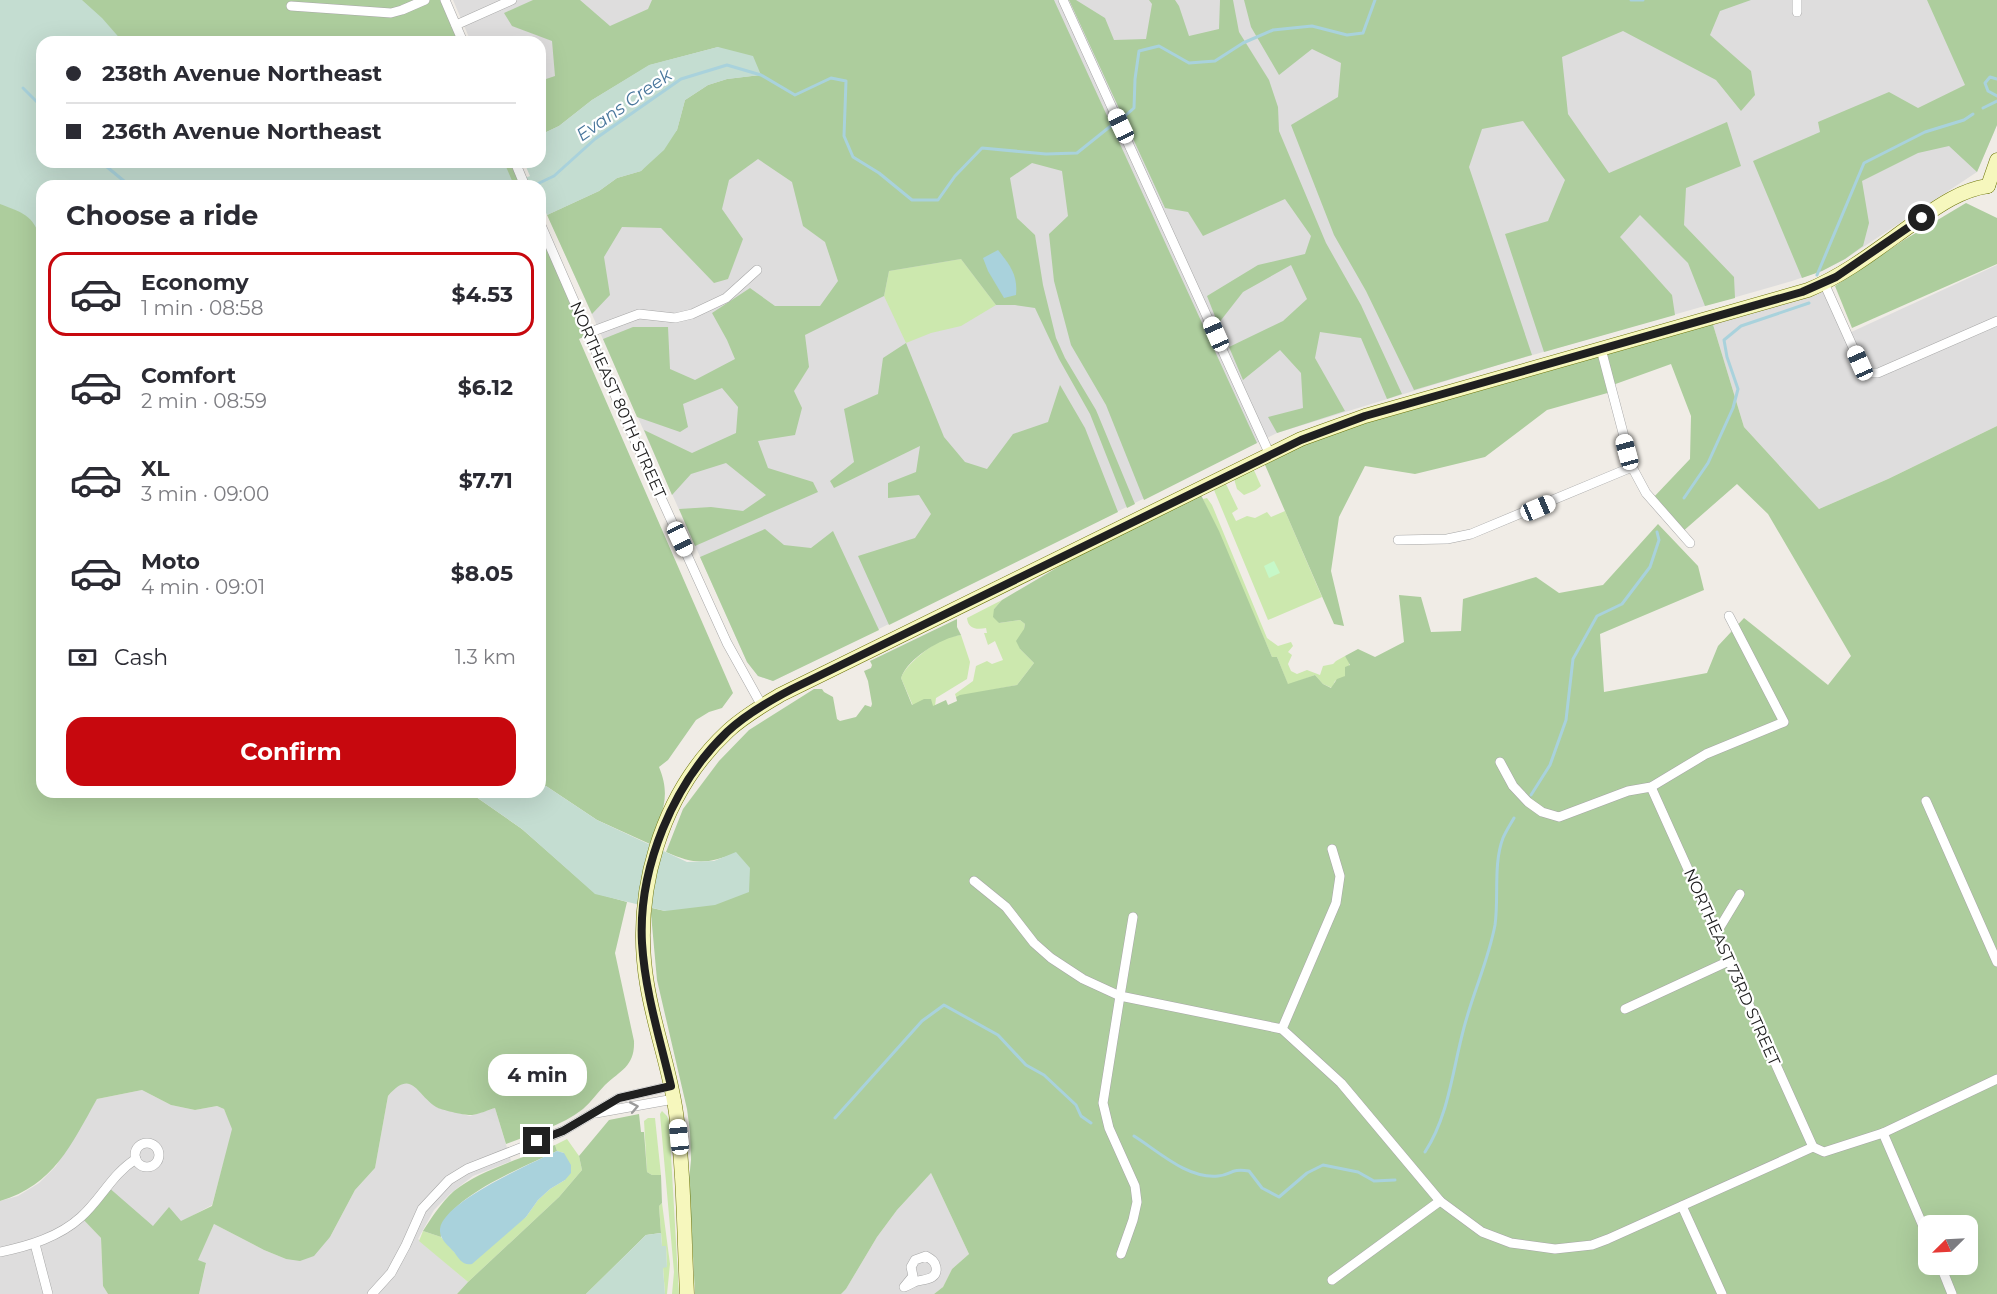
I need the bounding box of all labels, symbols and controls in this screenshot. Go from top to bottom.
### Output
text: 238th Avenue Northeast [102,60,382,87]
water label: Evans Creek [572,63,677,146]
car [1105,106,1137,146]
text: 236th Avenue Northeast [102,118,382,145]
text: Choose a ride [66,199,258,232]
route start [1908,204,1935,231]
icon: car [69,267,123,321]
text: Economy [141,269,249,296]
text: $4.53 [451,281,513,308]
text: 1 min · 08:58 [141,296,263,320]
street label: NORTHEAST 80TH STREET [566,299,670,502]
car [1200,314,1232,354]
car [1844,343,1876,383]
icon: car [69,360,123,414]
text: Comfort [141,362,236,389]
text: $6.12 [458,374,513,401]
text: 2 min · 08:59 [141,389,267,413]
car [1614,432,1640,472]
icon: car [69,453,123,507]
text: XL [141,455,170,482]
text: $7.71 [459,467,513,494]
text: 3 min · 09:00 [141,482,269,506]
car [1518,493,1558,523]
car [664,519,696,559]
icon: car [69,546,123,600]
text: Moto [141,548,200,575]
text: $8.05 [451,560,513,587]
text: 4 min · 09:01 [141,575,265,599]
icon: cash [66,641,99,674]
text: Cash [114,644,168,671]
text: 1.3 km [455,645,516,669]
button: Confirm [66,717,516,786]
street label: NORTHEAST 73RD STREET [1680,866,1784,1069]
callout: 4 min [488,1054,586,1096]
text: 4 min [507,1063,568,1087]
one-way arrow [628,1101,638,1114]
car [668,1118,690,1156]
route end [523,1127,550,1154]
north arrow [1918,1215,1978,1275]
map controls [1918,1215,1978,1275]

